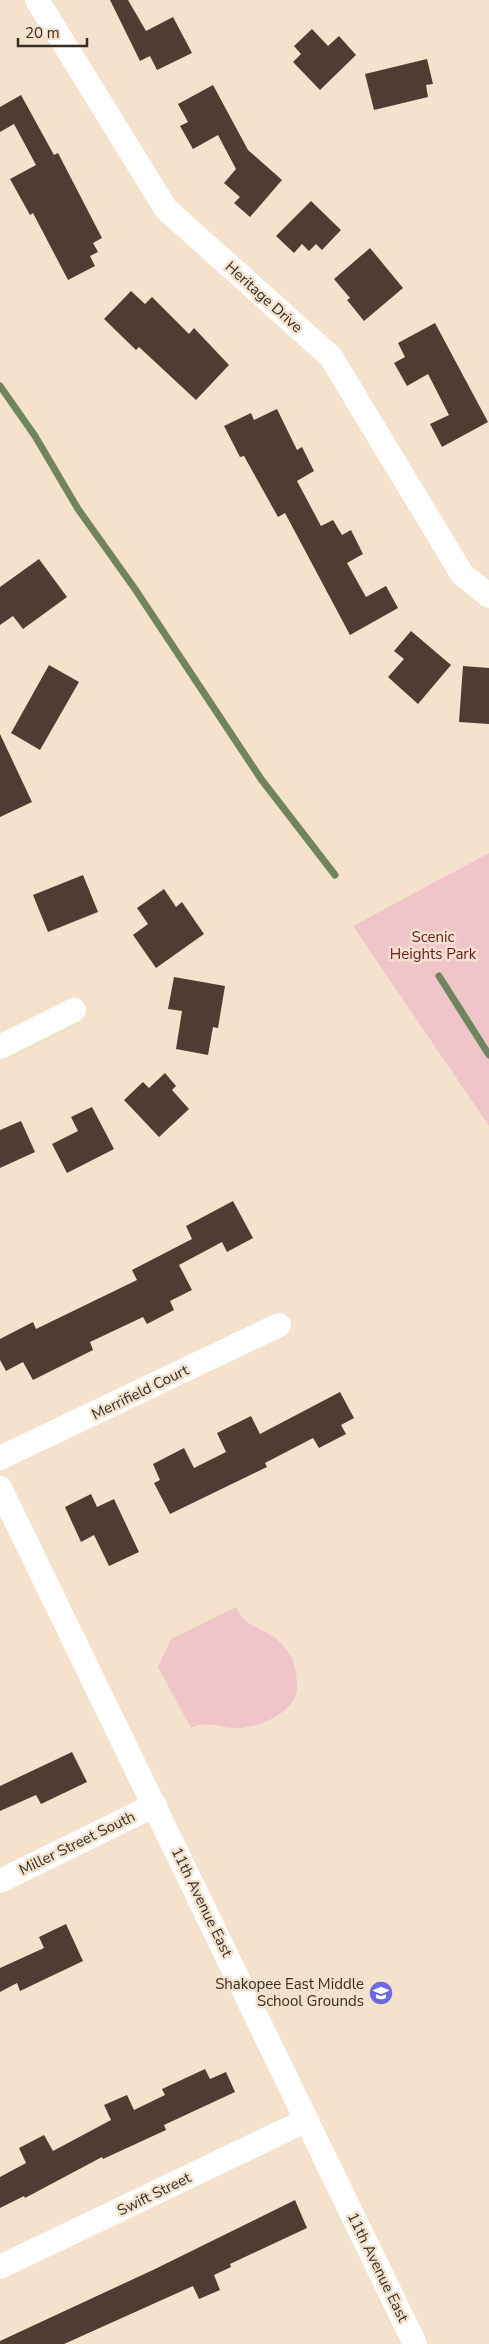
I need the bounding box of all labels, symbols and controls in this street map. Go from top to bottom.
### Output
scale bar [18,15,86,47]
text: 20 m [25,23,60,43]
street label: Heritage Drive [221,257,307,337]
park label: Scenic Heights Park [390,927,477,964]
street label: Merrifield Court [88,1360,193,1424]
street label: Miller Street South [16,1806,138,1880]
street label: 11th Avenue East [167,1844,238,1961]
place label: Shakopee East Middle School Grounds [215,1974,364,2011]
school or university icon: Shakopee East Middle School Grounds [368,1980,394,2006]
street label: Swift Street [114,2167,195,2221]
street label: 11th Avenue East [343,2209,414,2326]

